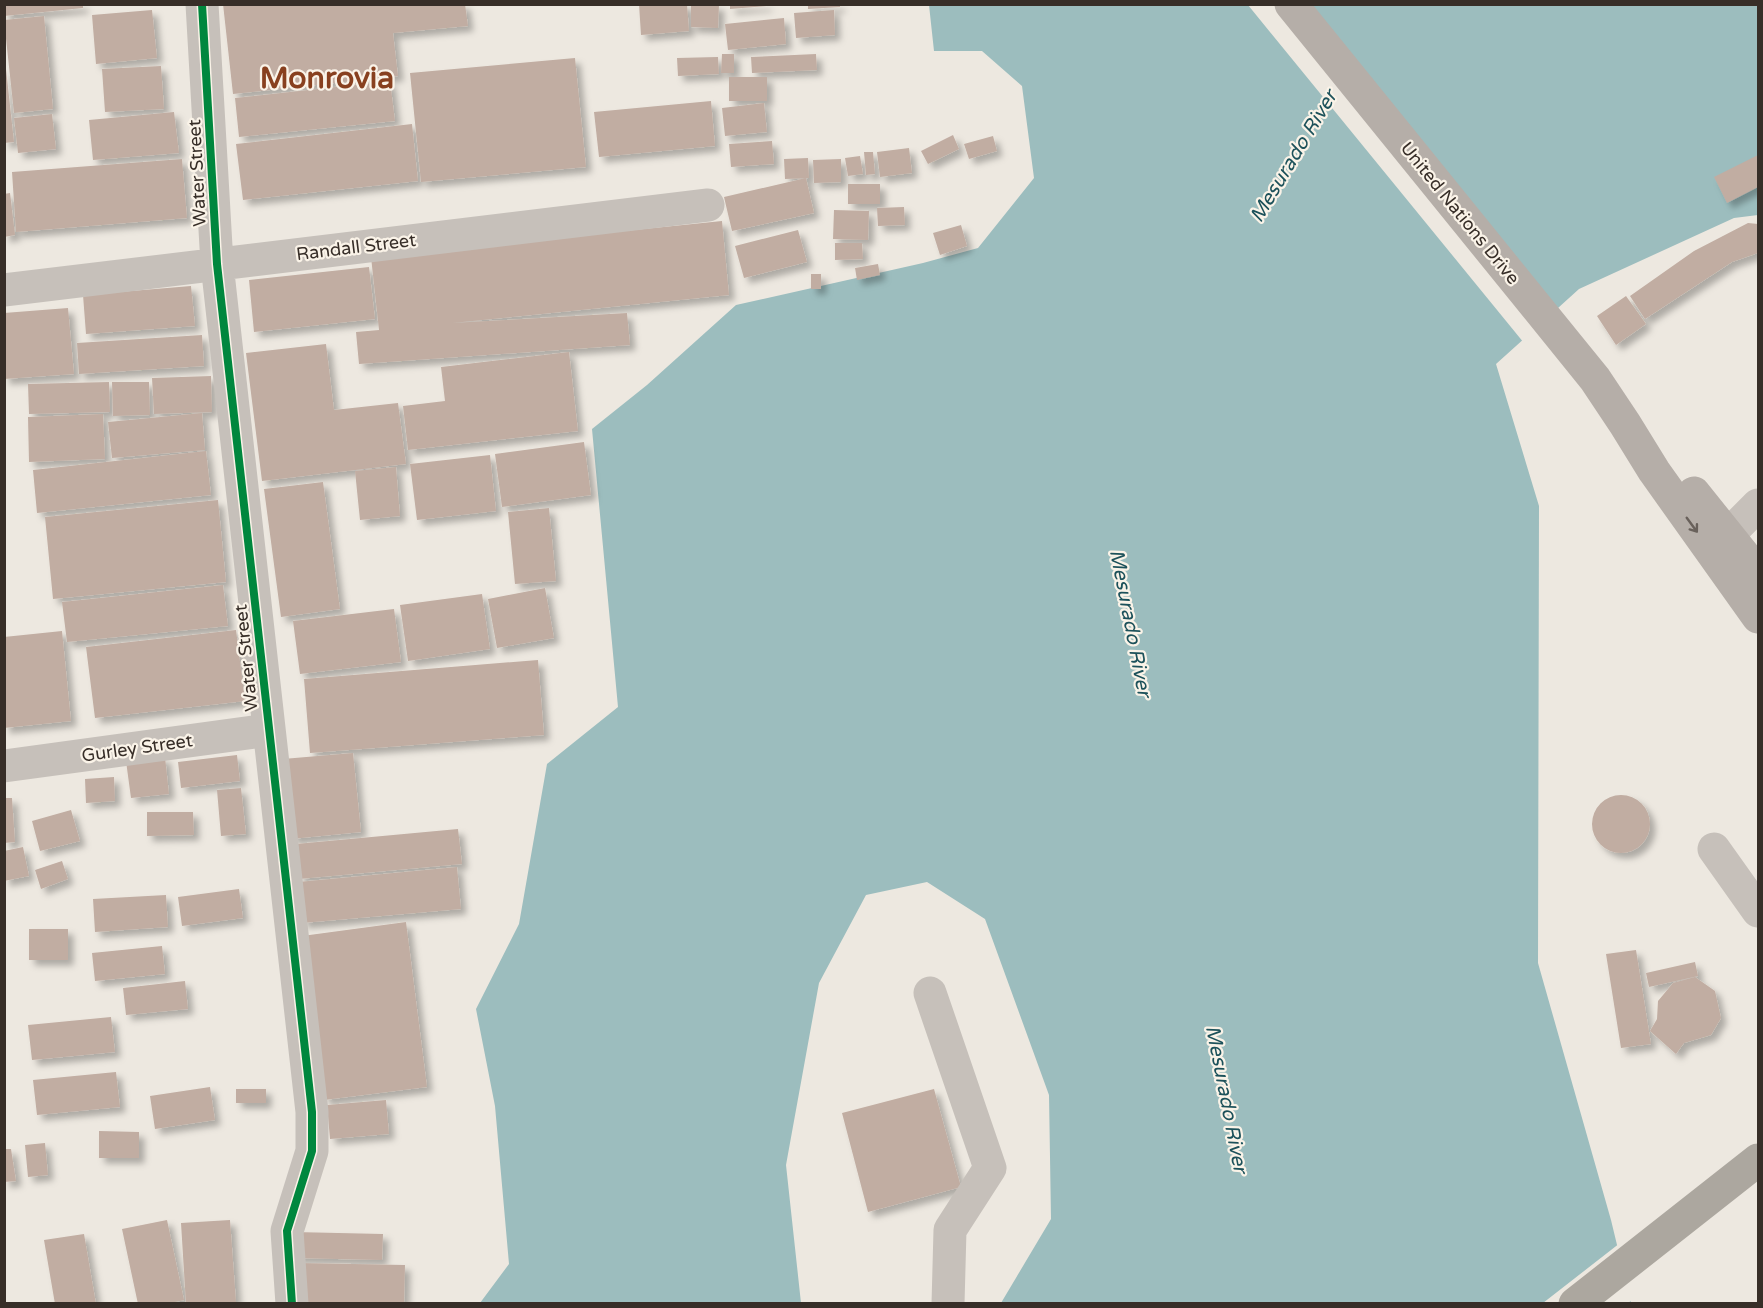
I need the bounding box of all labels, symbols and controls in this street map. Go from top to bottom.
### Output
district label: Monrovia [260,60,394,97]
water label: Mesurado River [1245,84,1344,227]
street label: Water Street [183,119,211,227]
street label: United Nations Drive [1396,137,1524,289]
street label: Randall Street [295,229,417,265]
one-way arrow [1686,517,1699,533]
water label: Mesurado River [1104,547,1157,701]
street label: Water Street [229,603,263,713]
street label: Gurley Street [80,729,194,767]
water label: Mesurado River [1200,1023,1253,1177]

